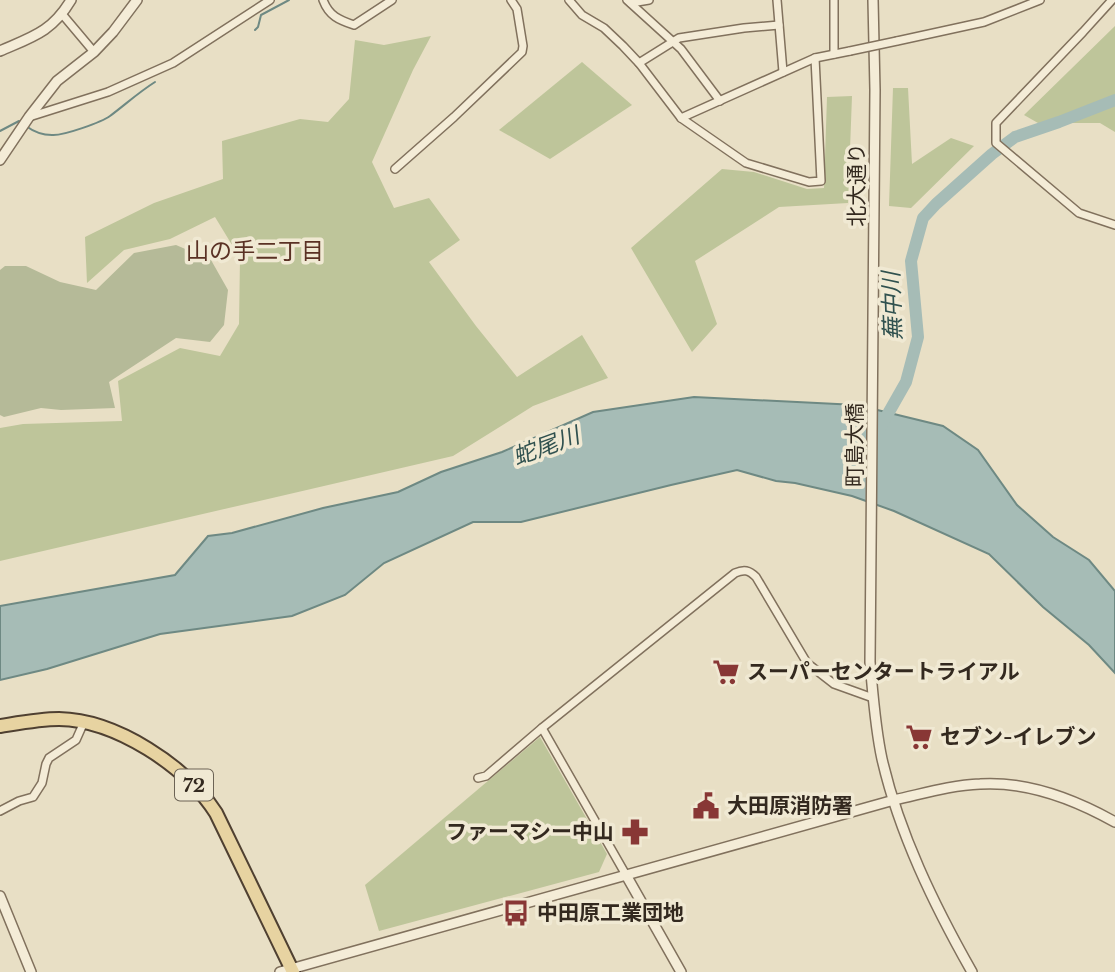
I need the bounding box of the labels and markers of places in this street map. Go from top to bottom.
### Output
supermarket icon: スーパーセンタートライアル [711,657,741,687]
place label: スーパーセンタートライアル [747,659,1020,685]
supermarket icon: セブン-イレブン [904,722,934,752]
place label: セブン-イレブン [940,724,1097,750]
public building icon: 大田原消防署 [691,791,721,821]
place label: 大田原消防署 [727,793,853,819]
pharmacy icon: ファーマシー中山 [620,817,650,847]
place label: ファーマシー中山 [446,819,614,845]
bus stop icon: 中田原工業団地 [501,898,531,928]
place label: 中田原工業団地 [537,900,684,926]

